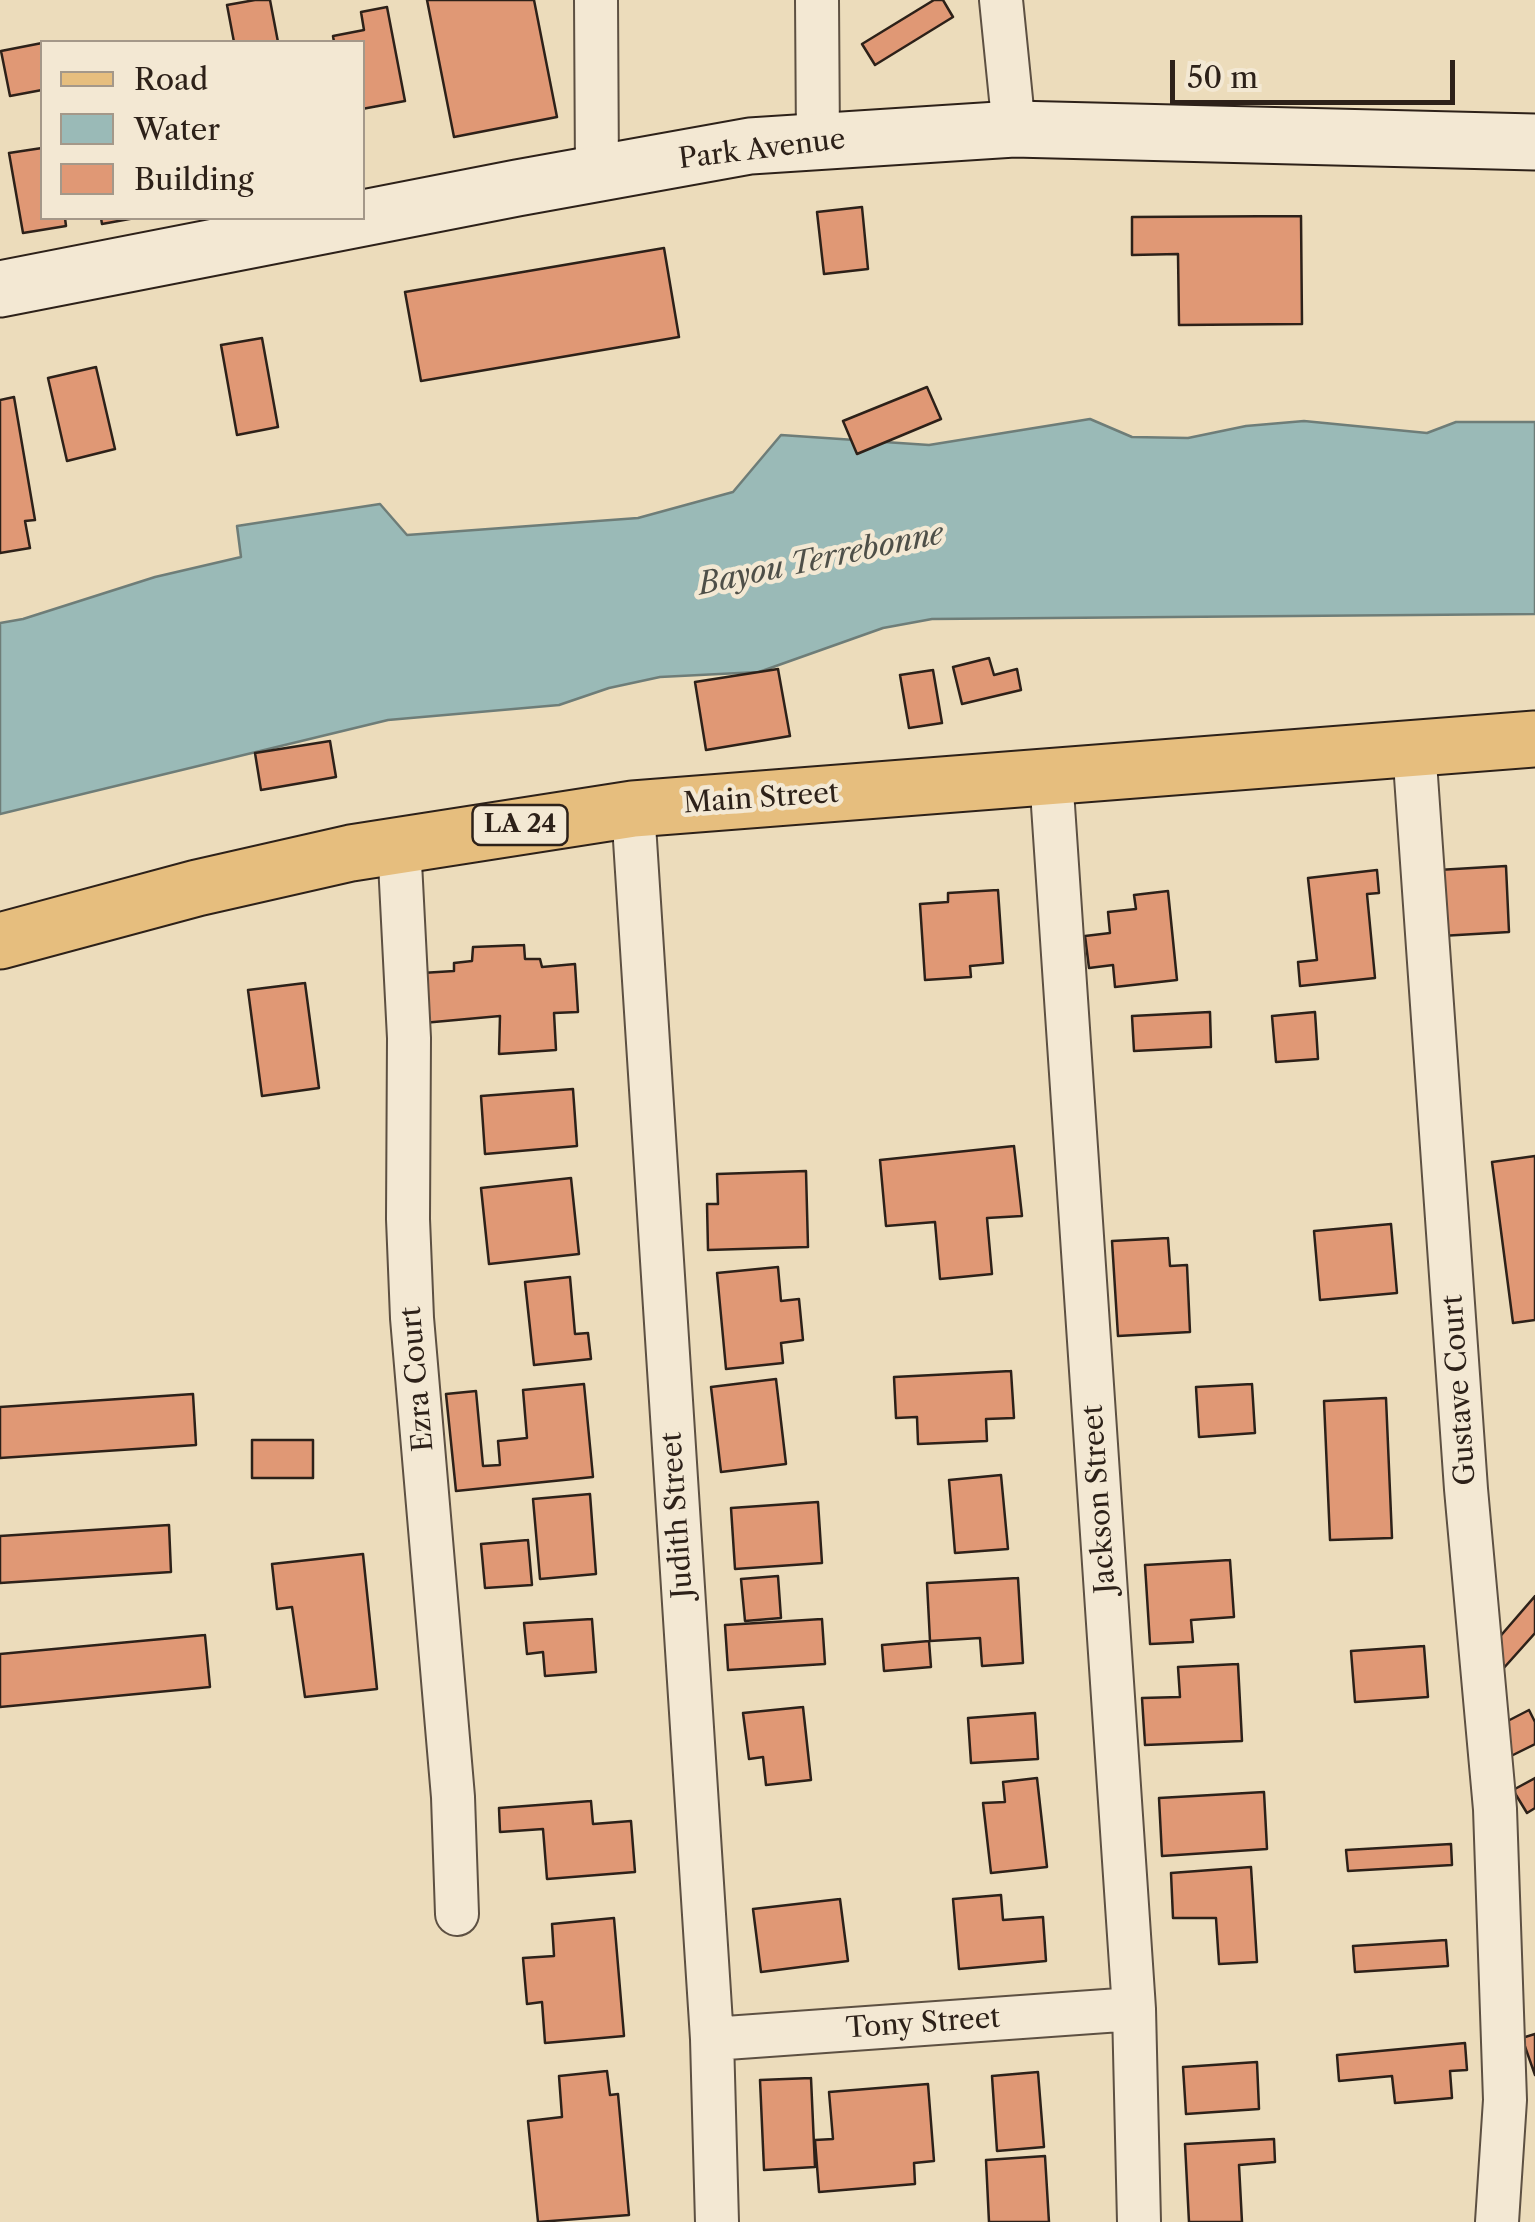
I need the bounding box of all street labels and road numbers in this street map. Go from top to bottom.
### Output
street label: Park Avenue [677,123,847,177]
street label: Main Street [682,777,840,821]
road number: LA 24 [472,805,568,845]
street label: Gustave Court [1437,1294,1483,1486]
street label: Ezra Court [395,1305,441,1453]
street label: Jackson Street [1077,1404,1123,1594]
street label: Judith Street [655,1431,701,1599]
street label: Tony Street [845,2002,1001,2046]

